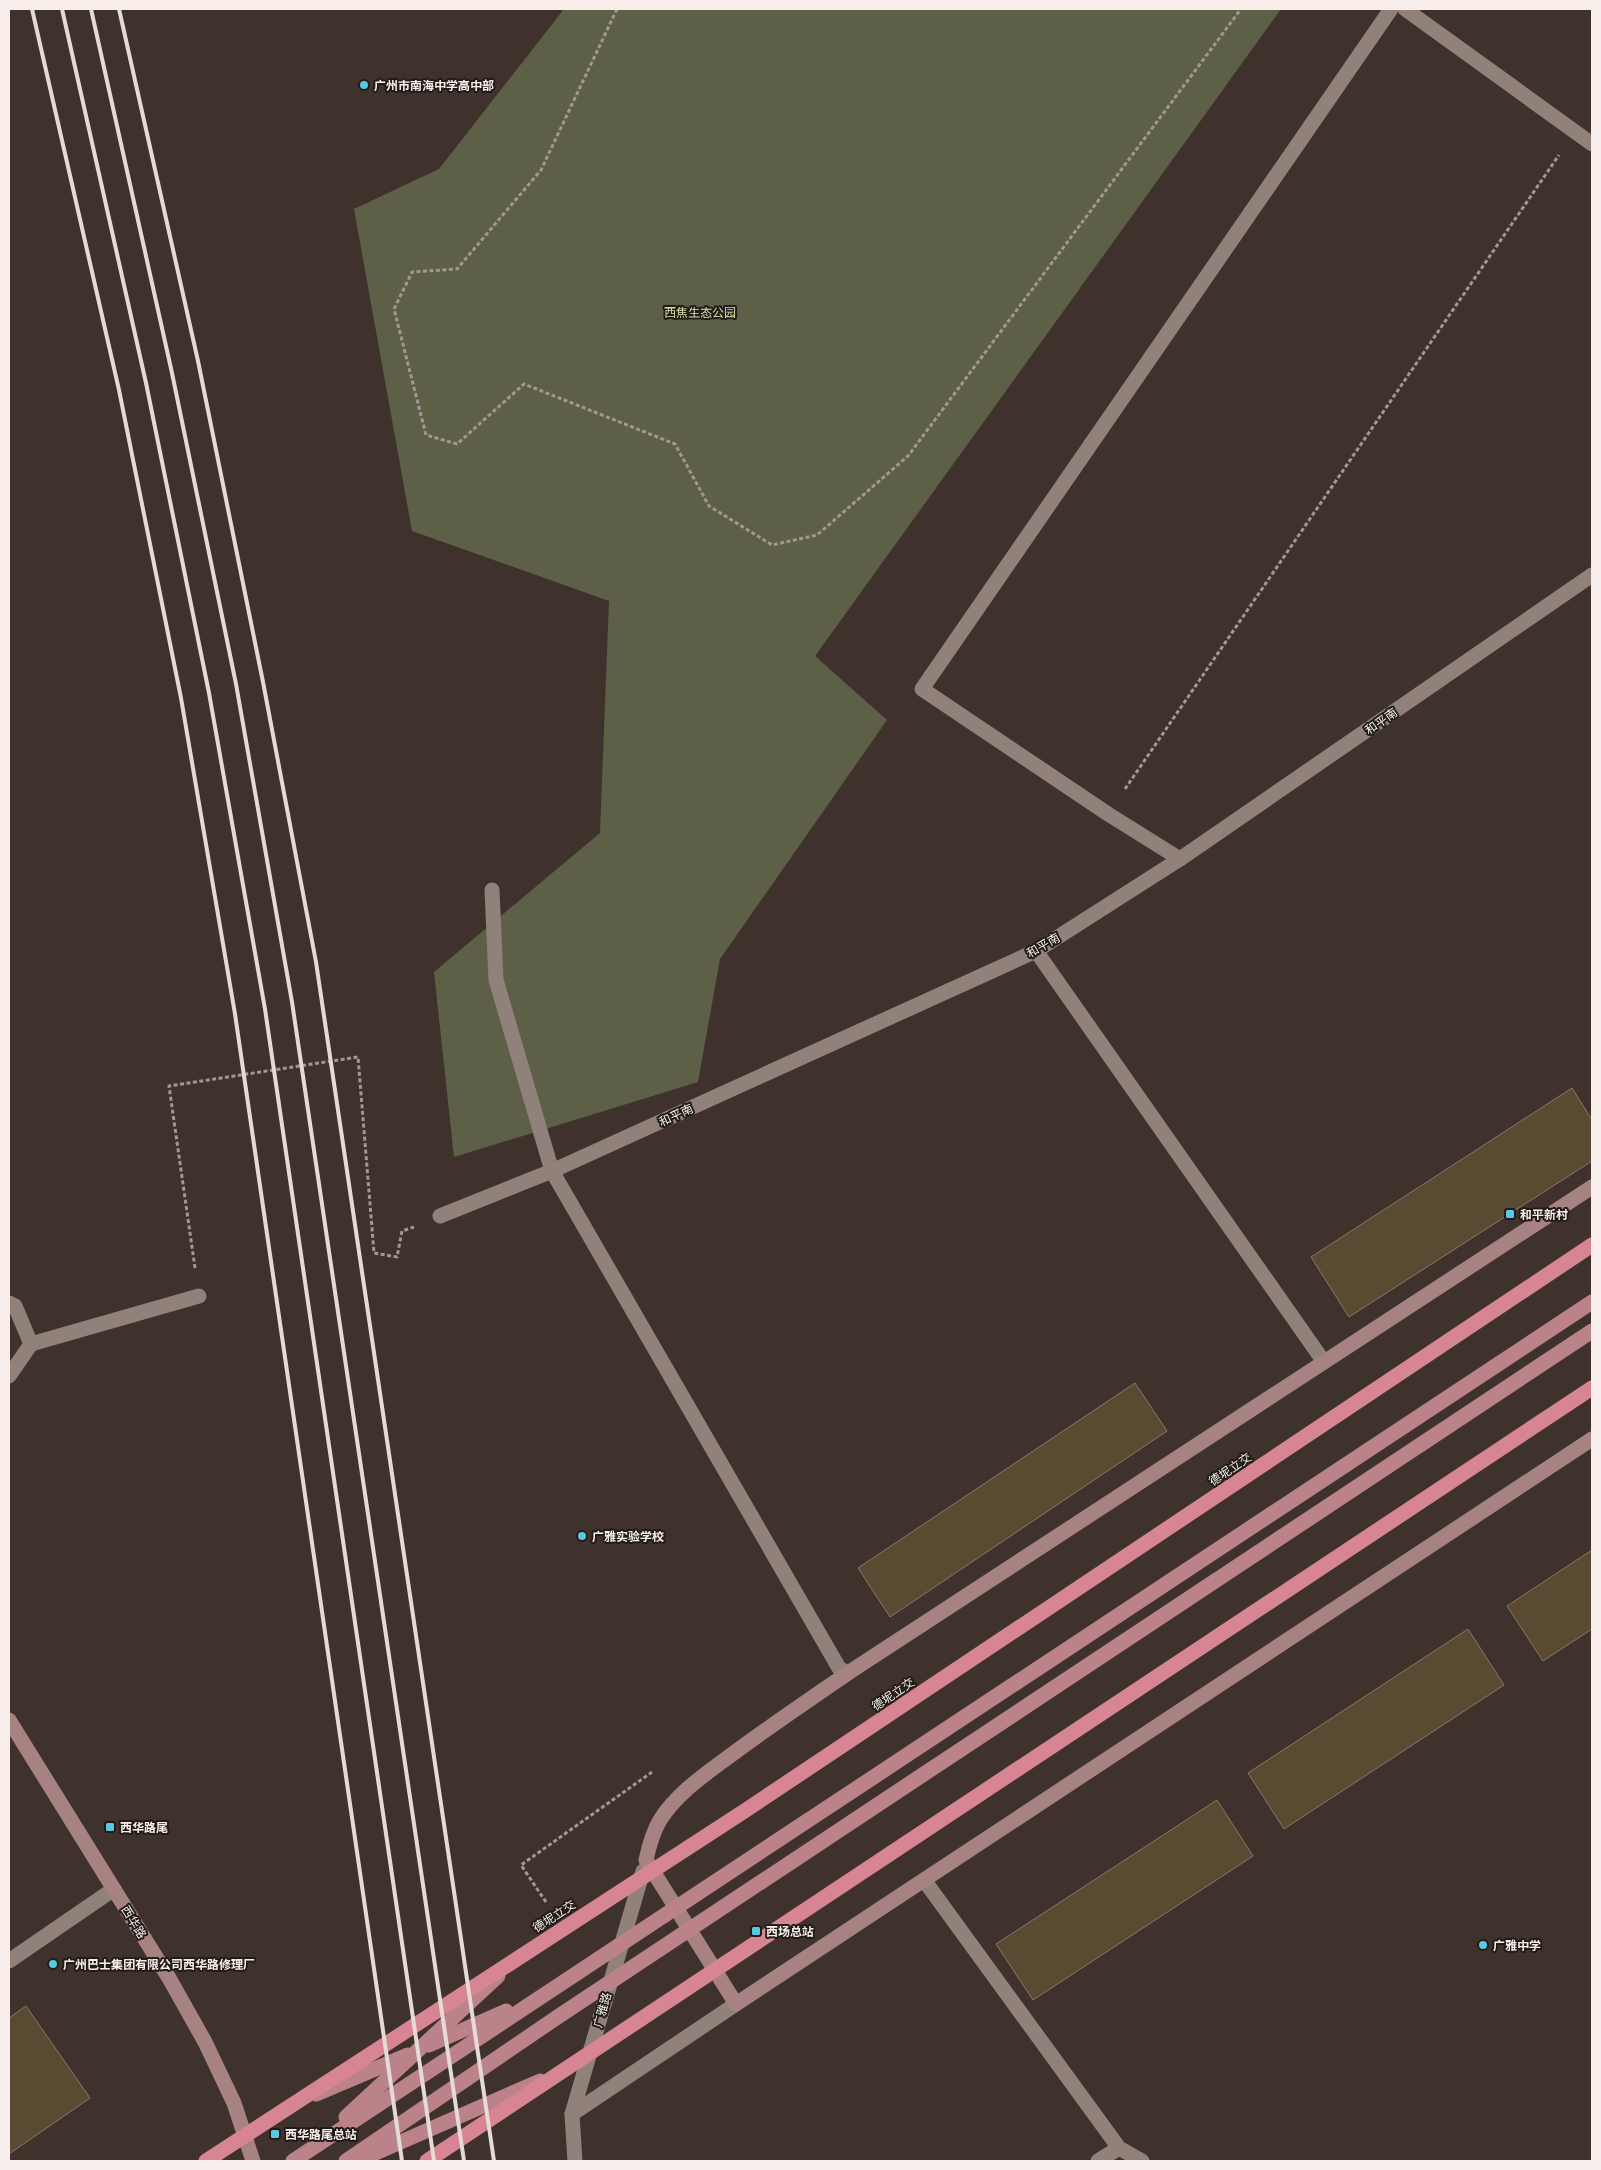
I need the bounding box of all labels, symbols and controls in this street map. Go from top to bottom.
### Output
place label: 广州市南海中学高中部 [374,77,494,94]
marker: 广州市南海中学高中部 [358,79,370,91]
park label: 西焦生态公园 [664,304,736,321]
street label: 和平南 [1361,704,1401,738]
street label: 和平南 [1023,929,1063,961]
street label: 和平南 [656,1100,696,1130]
place label: 和平新村 [1520,1206,1568,1223]
marker: 和平新村 [1504,1208,1516,1220]
street label: 德坭立交 [1205,1449,1255,1489]
place label: 广雅实验学校 [592,1528,664,1545]
marker: 广雅实验学校 [576,1530,588,1542]
street label: 德坭立交 [868,1674,918,1714]
place label: 西华路尾 [120,1819,168,1836]
marker: 西华路尾 [104,1821,116,1833]
street label: 德坭立交 [529,1896,579,1936]
street label: 西华路 [117,1902,151,1942]
place label: 西场总站 [766,1923,814,1940]
marker: 西场总站 [750,1925,762,1937]
place label: 广雅中学 [1493,1937,1541,1954]
marker: 广雅中学 [1477,1939,1489,1951]
place label: 广州巴士集团有限公司西华路修理厂 [63,1956,255,1973]
marker: 广州巴士集团有限公司西华路修理厂 [47,1958,59,1970]
street label: 广雅路 [589,1990,615,2030]
place label: 西华路尾总站 [285,2126,357,2143]
marker: 西华路尾总站 [269,2128,281,2140]

